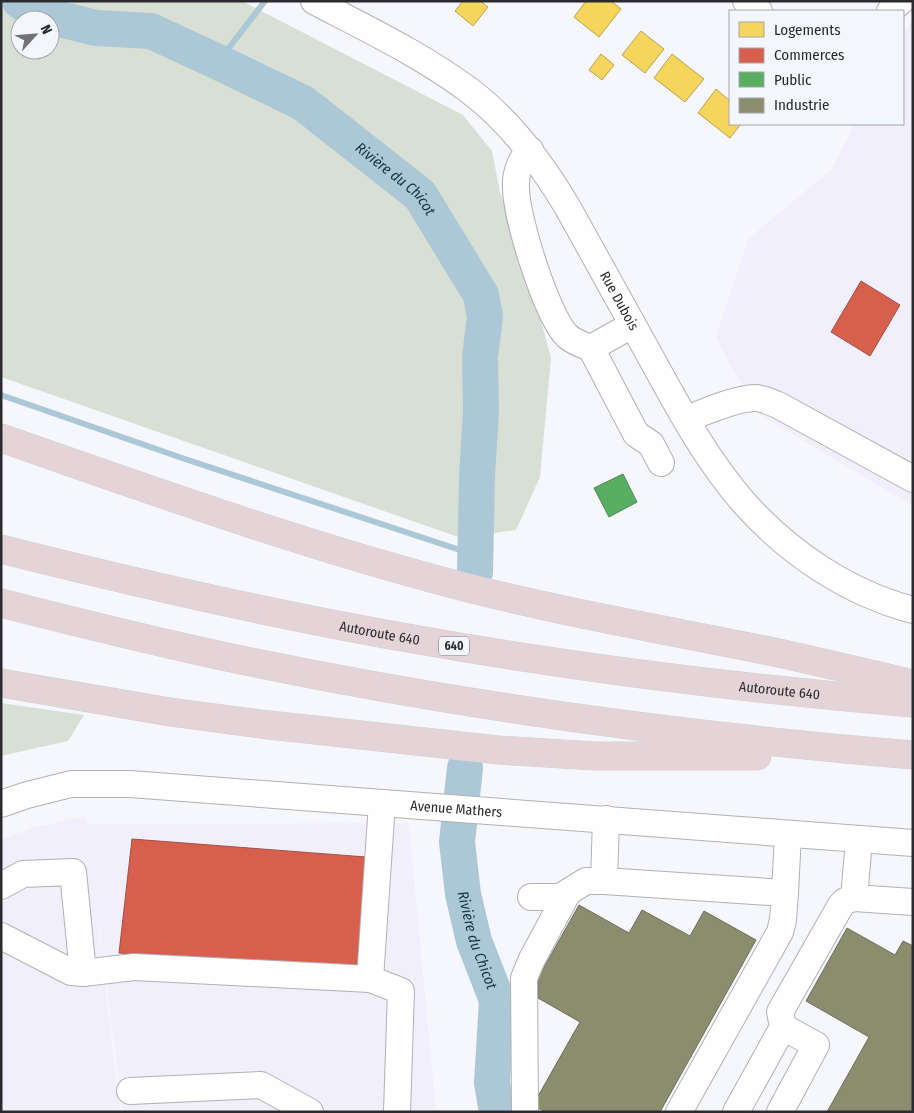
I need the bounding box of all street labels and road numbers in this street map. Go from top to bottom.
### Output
street label: Rue Dubois [596,268,642,334]
street label: Autoroute 640 [338,618,421,649]
road number: 640 [439,636,469,656]
street label: Autoroute 640 [738,678,821,703]
street label: Avenue Mathers [410,797,503,821]

